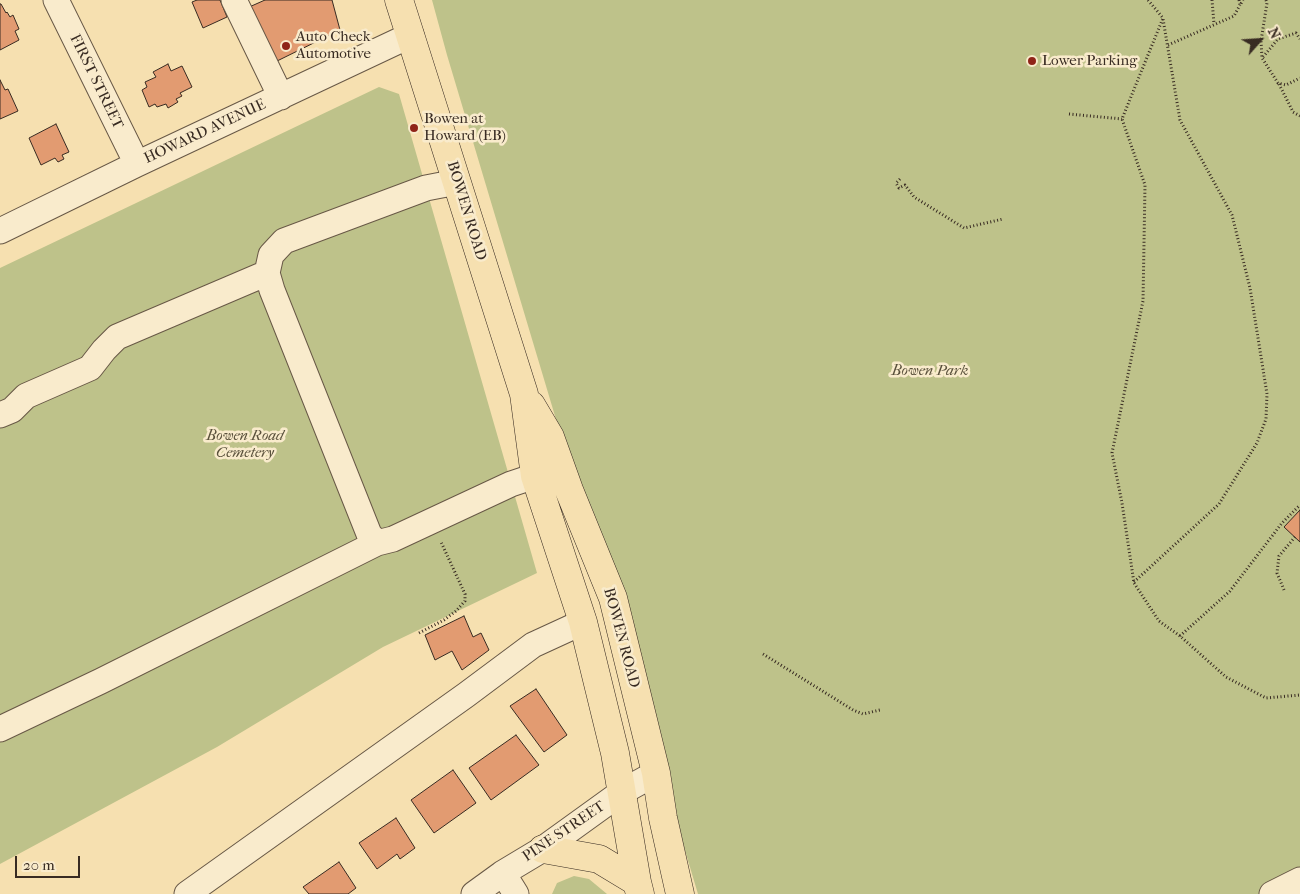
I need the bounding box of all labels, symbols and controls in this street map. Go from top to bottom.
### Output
north arrow [1235,15,1285,65]
text: N [1264,25,1284,42]
place label: Auto Check Automotive [296,28,371,63]
street label: FIRST STREET [65,32,127,132]
marker: Auto Check Automotive [280,40,292,52]
place label: Lower Parking [1042,52,1137,70]
marker: Lower Parking [1026,55,1038,67]
street label: HOWARD AVENUE [141,96,269,168]
place label: Bowen at Howard (EB) [424,110,506,145]
marker: Bowen at Howard (EB) [408,122,420,134]
street label: BOWEN ROAD [442,159,490,263]
park label: Bowen Park [892,362,968,380]
park label: Bowen Road Cemetery [206,427,284,462]
street label: BOWEN ROAD [599,586,643,690]
street label: PINE STREET [519,798,609,866]
scale bar [18,846,82,878]
text: 20 m [23,856,55,874]

